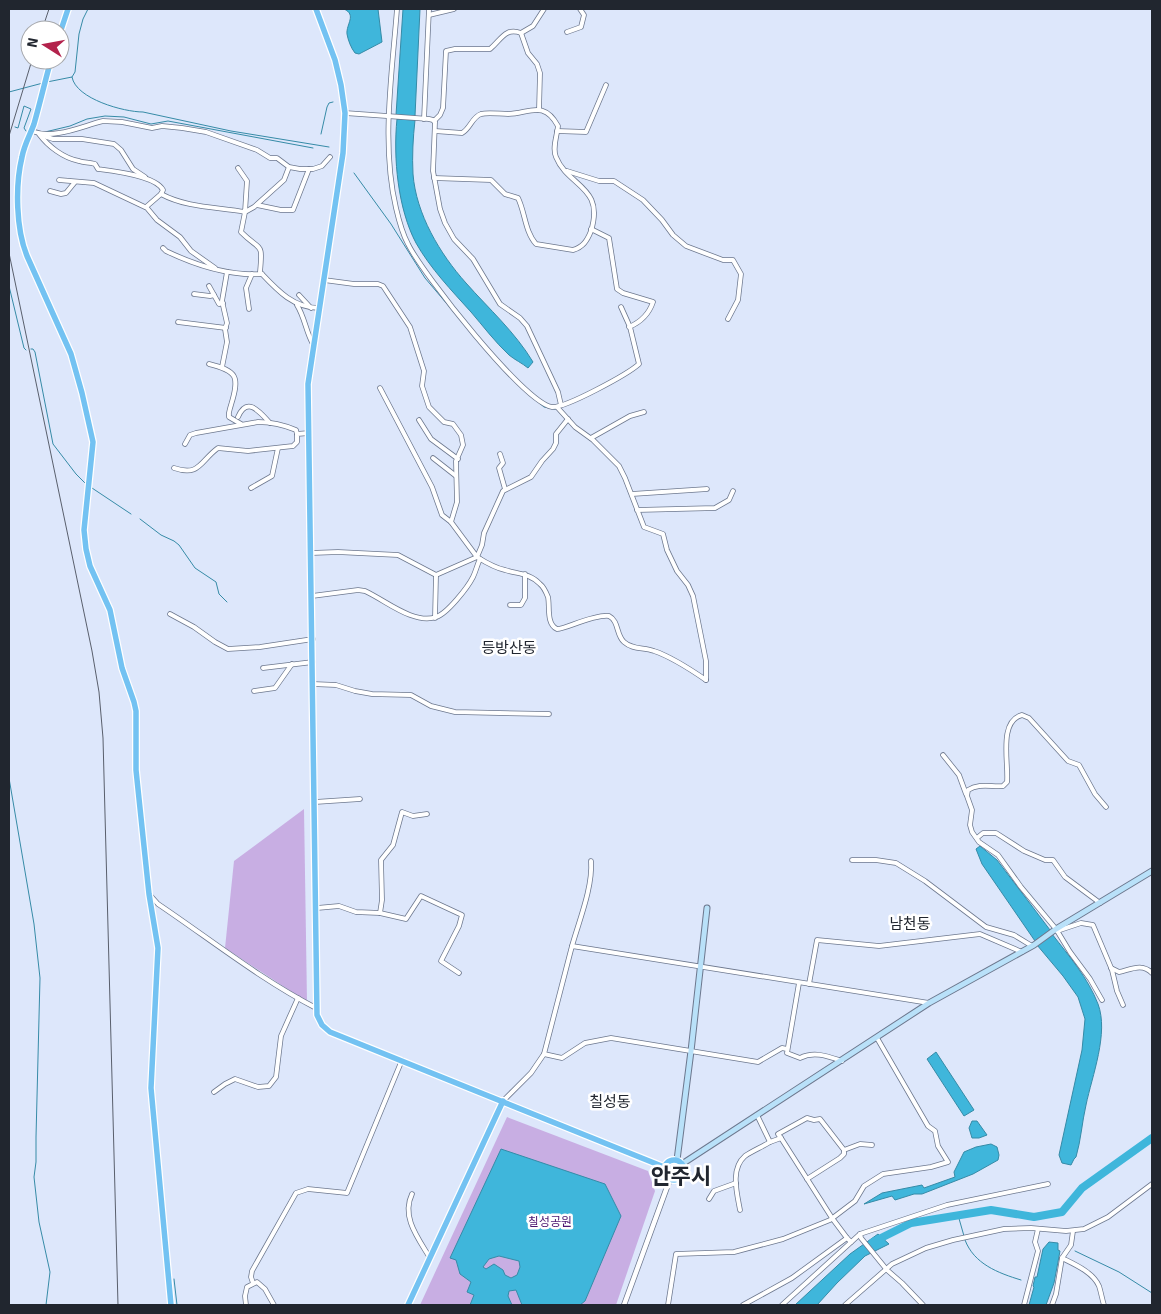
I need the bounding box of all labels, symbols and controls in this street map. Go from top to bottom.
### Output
north arrow [20,20,70,70]
text: N [23,36,42,49]
district label: 등방산동 [481,639,537,657]
district label: 남천동 [889,915,931,933]
district label: 칠성동 [589,1093,631,1111]
district label: 안주시 [651,1163,711,1190]
park label: 칠성공원 [528,1215,572,1230]

